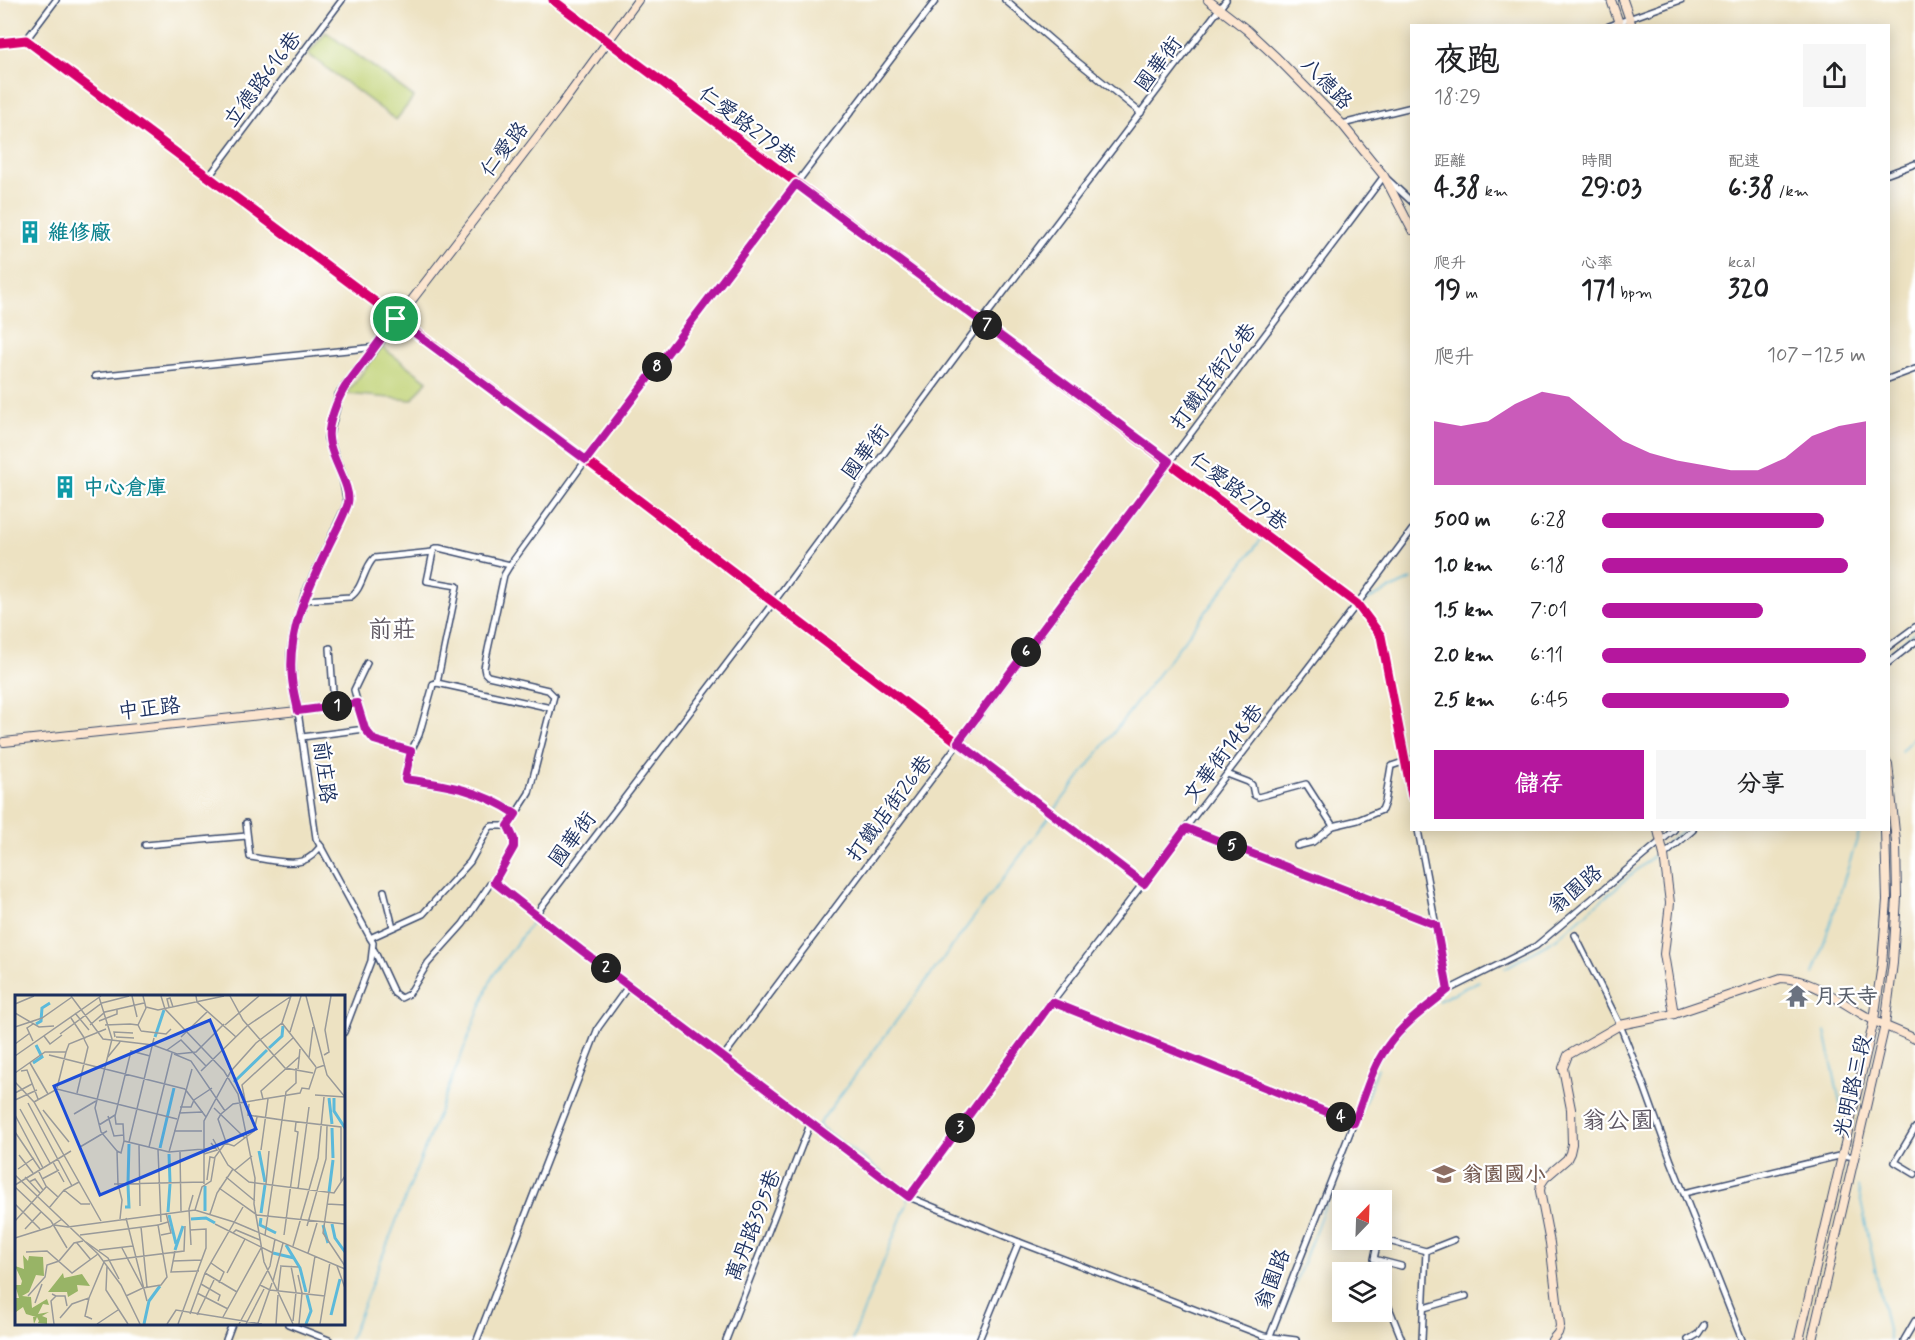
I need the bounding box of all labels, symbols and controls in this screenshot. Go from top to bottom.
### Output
street label: 立德路616巷 [217,26,308,133]
street label: 國華街 [1129,31,1189,98]
text: 夜跑 [1434,39,1500,83]
button: share [1803,44,1866,107]
street label: 八德路 [1294,51,1358,116]
street label: 仁愛路279巷 [693,80,802,172]
text: 18:29 [1434,84,1481,111]
street label: 仁愛路 [474,116,535,183]
text: 距離 [1434,151,1466,172]
text: 時間 [1581,151,1613,172]
text: 配速 [1728,151,1760,172]
text: 4.38 [1434,172,1481,206]
text: 29:03 [1581,172,1642,206]
text: 6:38 [1728,172,1774,206]
text: km [1481,181,1508,202]
text: /km [1774,181,1809,202]
building icon: 維修廠 [17,219,43,245]
place label: 維修廠 [48,219,111,247]
text: kcal [1728,252,1755,273]
text: 爬升 [1434,253,1466,274]
text: 心率 [1581,253,1613,274]
text: 320 [1728,273,1769,307]
text: 19 [1434,274,1461,308]
text: 171 [1581,274,1616,308]
text: m [1461,283,1478,304]
text: bpm [1616,283,1652,304]
pin [370,293,421,344]
icon: arrive [379,302,412,335]
pin: 7 [972,310,1002,340]
text: 7 [982,314,992,335]
street label: 打鐵店街26巷 [1164,318,1263,436]
text: 107–125 m [1767,342,1866,369]
text: 爬升 [1434,344,1474,371]
pin: 8 [642,352,672,382]
text: 8 [652,356,662,377]
street label: 國華街 [836,419,896,486]
street label: 仁愛路279巷 [1184,446,1293,538]
building icon: 中心倉庫 [52,474,78,500]
place label: 中心倉庫 [83,474,167,502]
text: 500 m [1434,507,1491,534]
text: 6:28 [1530,507,1566,534]
text: 1.0 km [1434,552,1493,579]
text: 6:18 [1530,552,1565,579]
text: 1.5 km [1434,597,1494,624]
text: 7:01 [1530,597,1567,624]
district label: 前莊 [368,615,416,646]
pin: 6 [1011,637,1041,667]
text: 6 [1022,641,1030,662]
text: 2.0 km [1434,642,1494,669]
text: 6:11 [1530,642,1563,669]
text: 2.5 km [1434,687,1495,714]
text: 6:45 [1530,687,1568,714]
pin: 1 [322,691,352,721]
street label: 中正路 [116,692,182,726]
text: 1 [333,695,341,716]
street label: 文華街148巷 [1177,698,1270,809]
street label: 前庄路 [306,739,342,805]
street label: 打鐵店街26巷 [840,750,939,868]
button: 儲存 [1434,750,1644,819]
button: 分享 [1656,750,1866,819]
street label: 國華街 [543,806,603,873]
pin: 5 [1217,831,1247,861]
text: 5 [1227,835,1237,856]
street label: 翁園路 [1543,859,1609,921]
pin: 2 [591,953,621,983]
text: 2 [602,957,610,978]
temple icon: 月天寺 [1784,983,1810,1009]
place label: 月天寺 [1815,983,1878,1011]
inset map [15,995,345,1325]
street label: 光明路三段 [1828,1032,1878,1141]
pin: 4 [1326,1102,1356,1132]
text: 4 [1336,1106,1346,1127]
district label: 翁公園 [1582,1106,1654,1137]
pin: 3 [945,1113,975,1143]
text: 3 [956,1117,964,1138]
school or university icon: 翁園國小 [1431,1161,1457,1187]
place label: 翁園國小 [1462,1161,1546,1189]
street label: 萬丹路395巷 [720,1165,788,1285]
north arrow [1332,1190,1392,1250]
map controls [1332,1190,1392,1322]
street label: 翁園路 [1249,1245,1297,1314]
button: layers [1332,1262,1392,1322]

